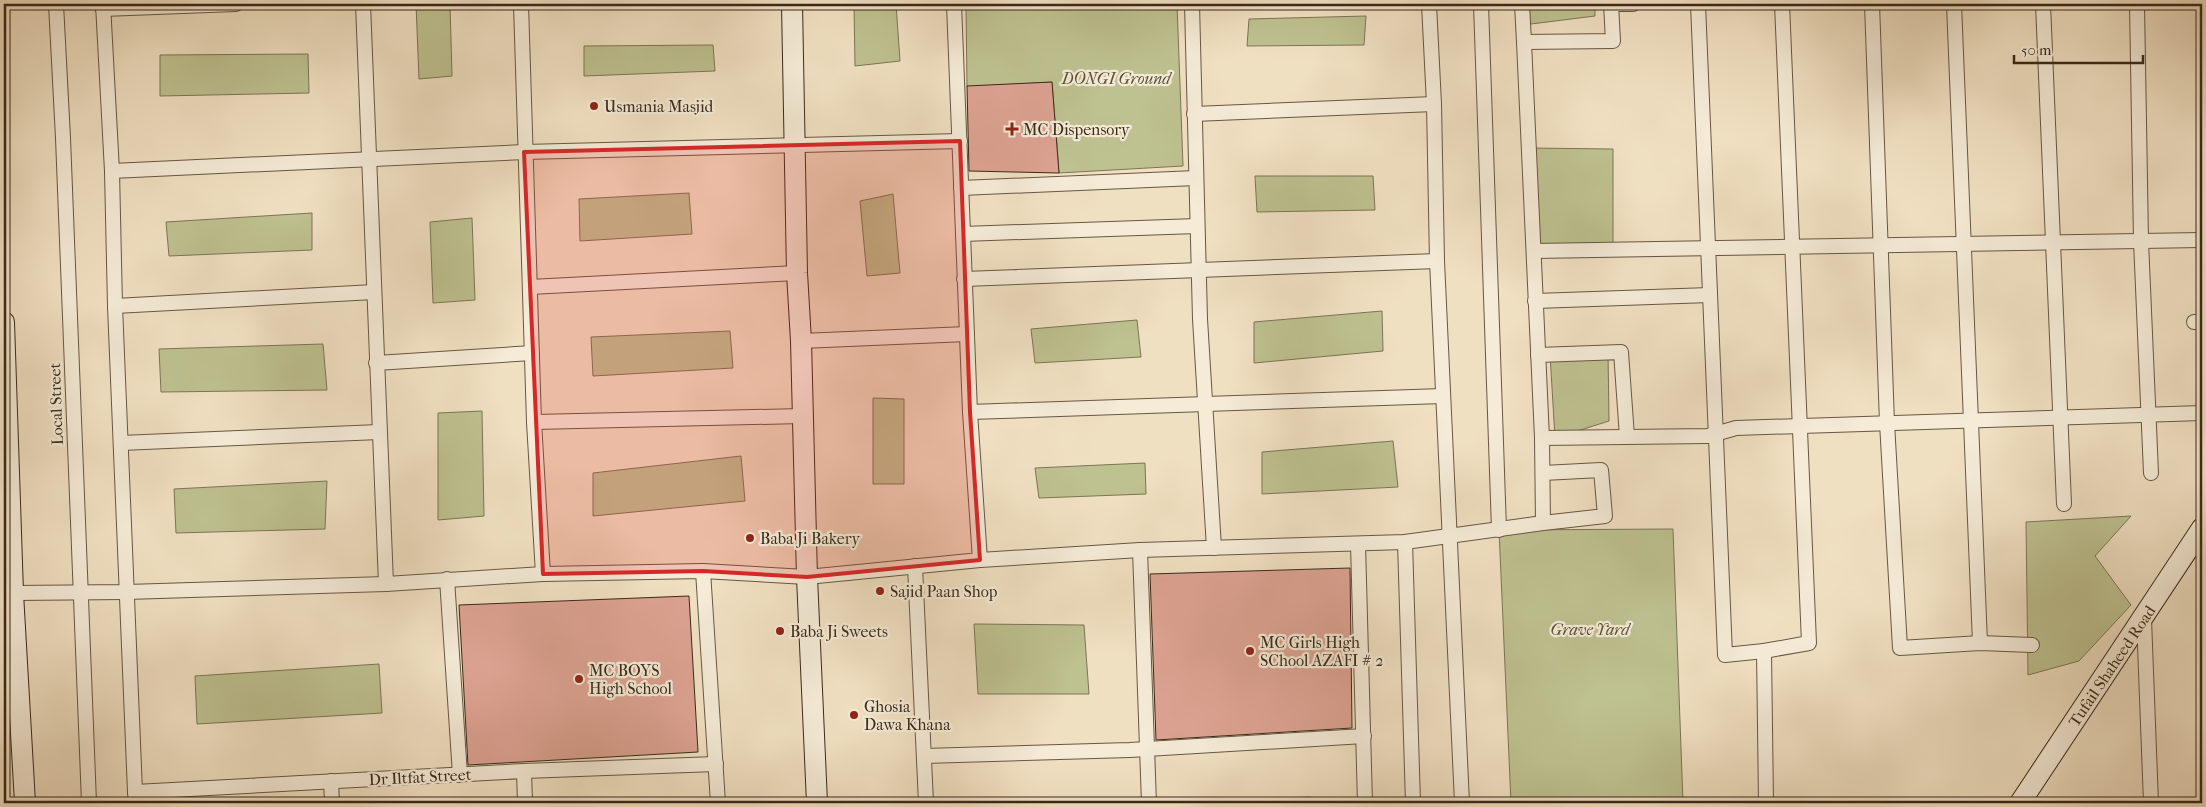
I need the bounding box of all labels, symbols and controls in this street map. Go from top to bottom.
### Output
scale bar [2014,32,2142,64]
text: 50 m [2021,41,2052,59]
park label: DONGI Ground [1061,69,1172,88]
place label: Usmania Masjid [604,97,714,116]
marker: Usmania Masjid [588,100,600,112]
place label: MC Dispensory [1023,120,1130,139]
marker: MC Dispensory [1005,122,1019,136]
street label: Local Street [45,362,67,446]
place label: Baba Ji Bakery [760,529,861,548]
marker: Baba Ji Bakery [744,532,756,544]
place label: Sajid Paan Shop [890,582,998,601]
marker: Sajid Paan Shop [874,585,886,597]
street label: Tufail Shaheed Road [2064,602,2160,730]
park label: Grave Yard [1551,620,1631,639]
place label: Baba Ji Sweets [790,622,888,641]
marker: Baba Ji Sweets [774,625,786,637]
place label: MC Girls High SChool AZAFI # 2 [1260,633,1383,670]
marker: MC Girls High SChool AZAFI # 2 [1244,645,1256,657]
place label: MC BOYS High School [589,661,673,698]
marker: MC BOYS High School [573,673,585,685]
place label: Ghosia Dawa Khana [864,697,951,734]
marker: Ghosia Dawa Khana [848,709,860,721]
street label: Dr Iltfat Street [368,765,472,789]

